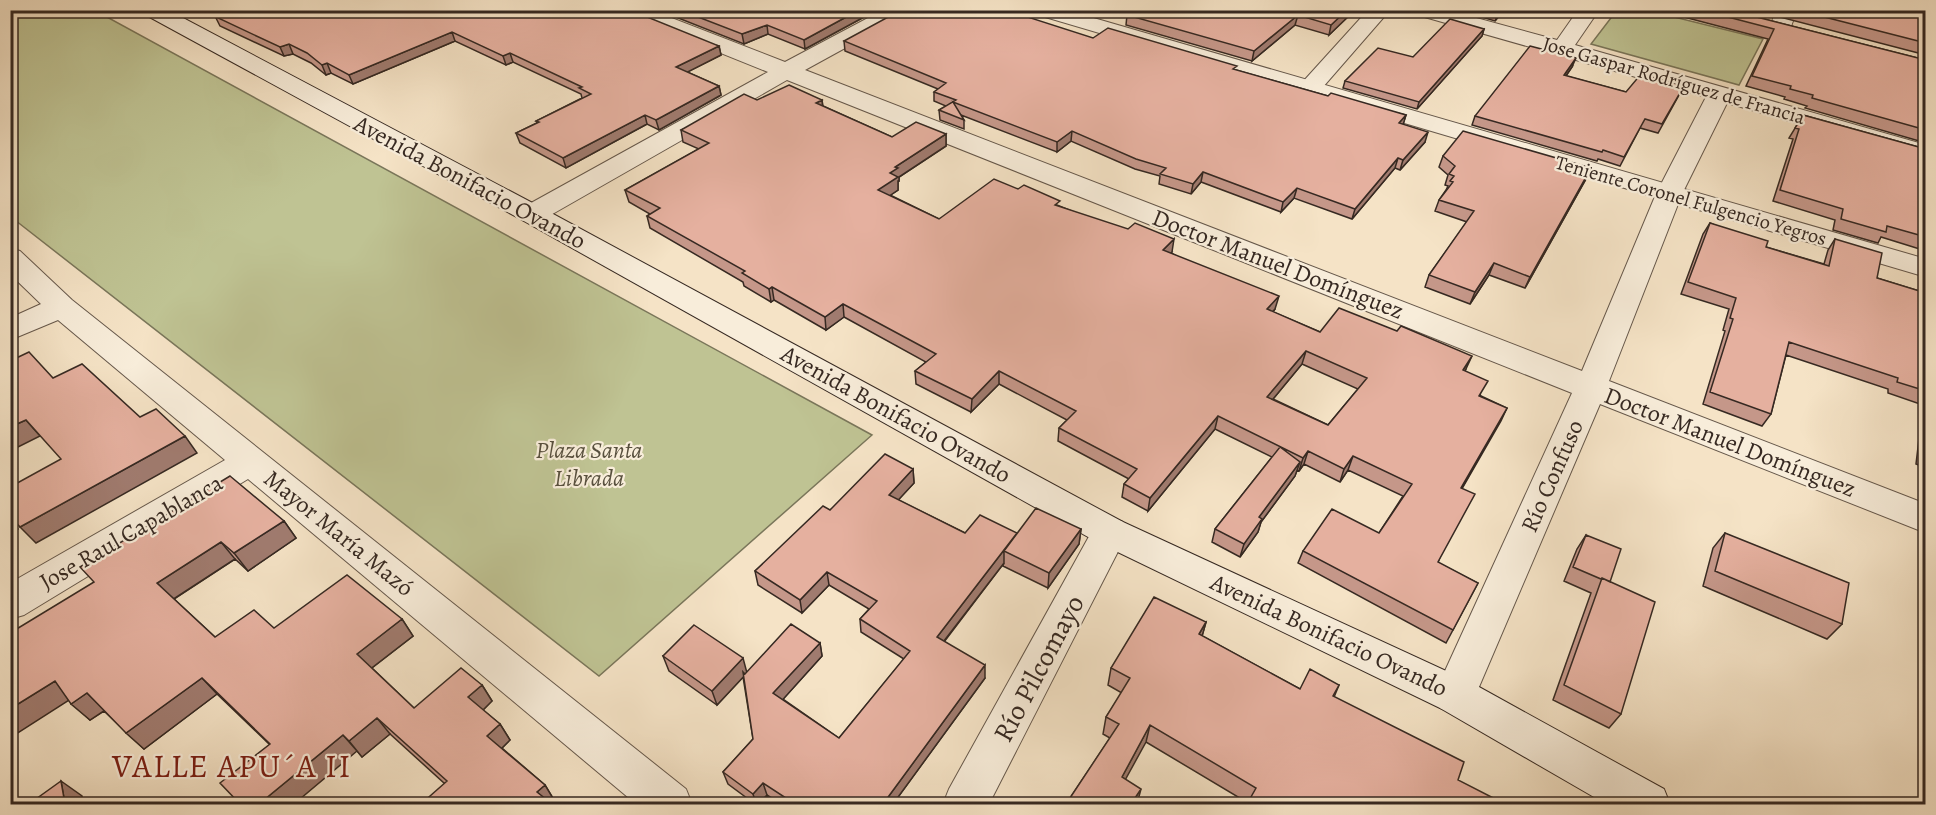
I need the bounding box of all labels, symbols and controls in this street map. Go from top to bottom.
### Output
street label: Jose Gaspar Rodríguez de Francia [1539,30,1809,131]
street label: Avenida Bonifacio Ovando [348,107,592,257]
street label: Teniente Coronel Fulgencio Yegros [1552,149,1830,252]
street label: Doctor Manuel Domínguez [1148,201,1408,327]
street label: Avenida Bonifacio Ovando [774,337,1017,491]
street label: Doctor Manuel Domínguez [1600,379,1860,505]
street label: Río Confuso [1513,415,1591,537]
park label: Plaza Santa Librada [536,434,642,494]
street label: Mayor María Mazó [257,463,421,604]
street label: Jose Raul Capablanca [34,466,229,597]
street label: Avenida Bonifacio Ovando [1204,566,1453,704]
street label: Río Pilcomayo [984,588,1094,749]
district label: VALLE APU´A II [111,743,352,788]

